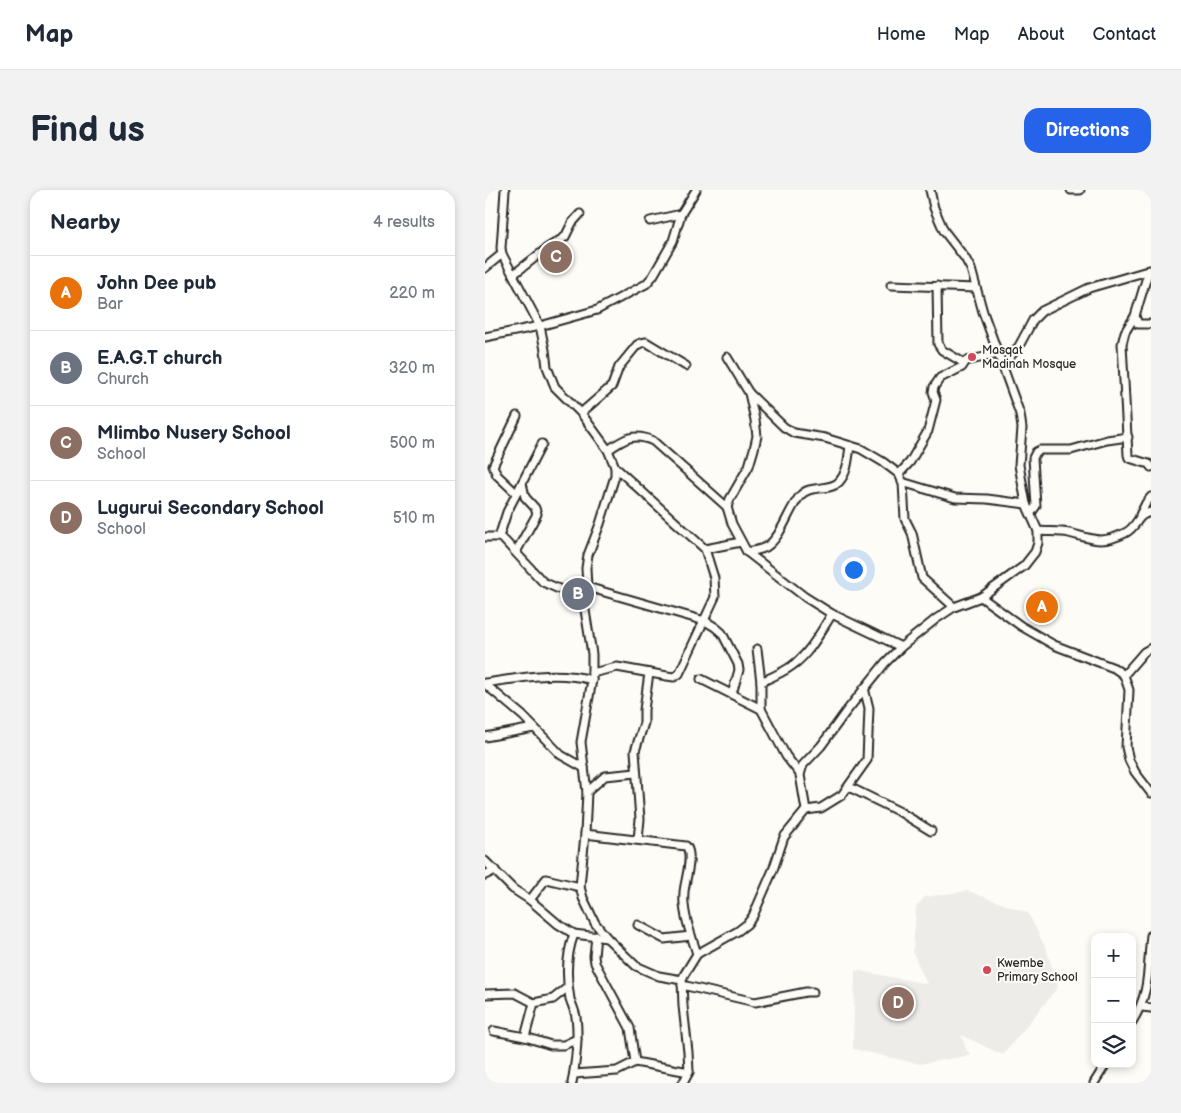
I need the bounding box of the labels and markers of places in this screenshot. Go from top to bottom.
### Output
pin: C [540,238,572,276]
place label: Masqat Madinah Mosque [982,343,1076,372]
marker: Masqat Madinah Mosque [966,351,978,363]
pin: B [562,575,594,613]
pin: A [1026,588,1058,626]
place label: Kwembe Primary School [997,956,1078,985]
marker: Kwembe Primary School [981,964,993,976]
pin: D [882,984,914,1022]

